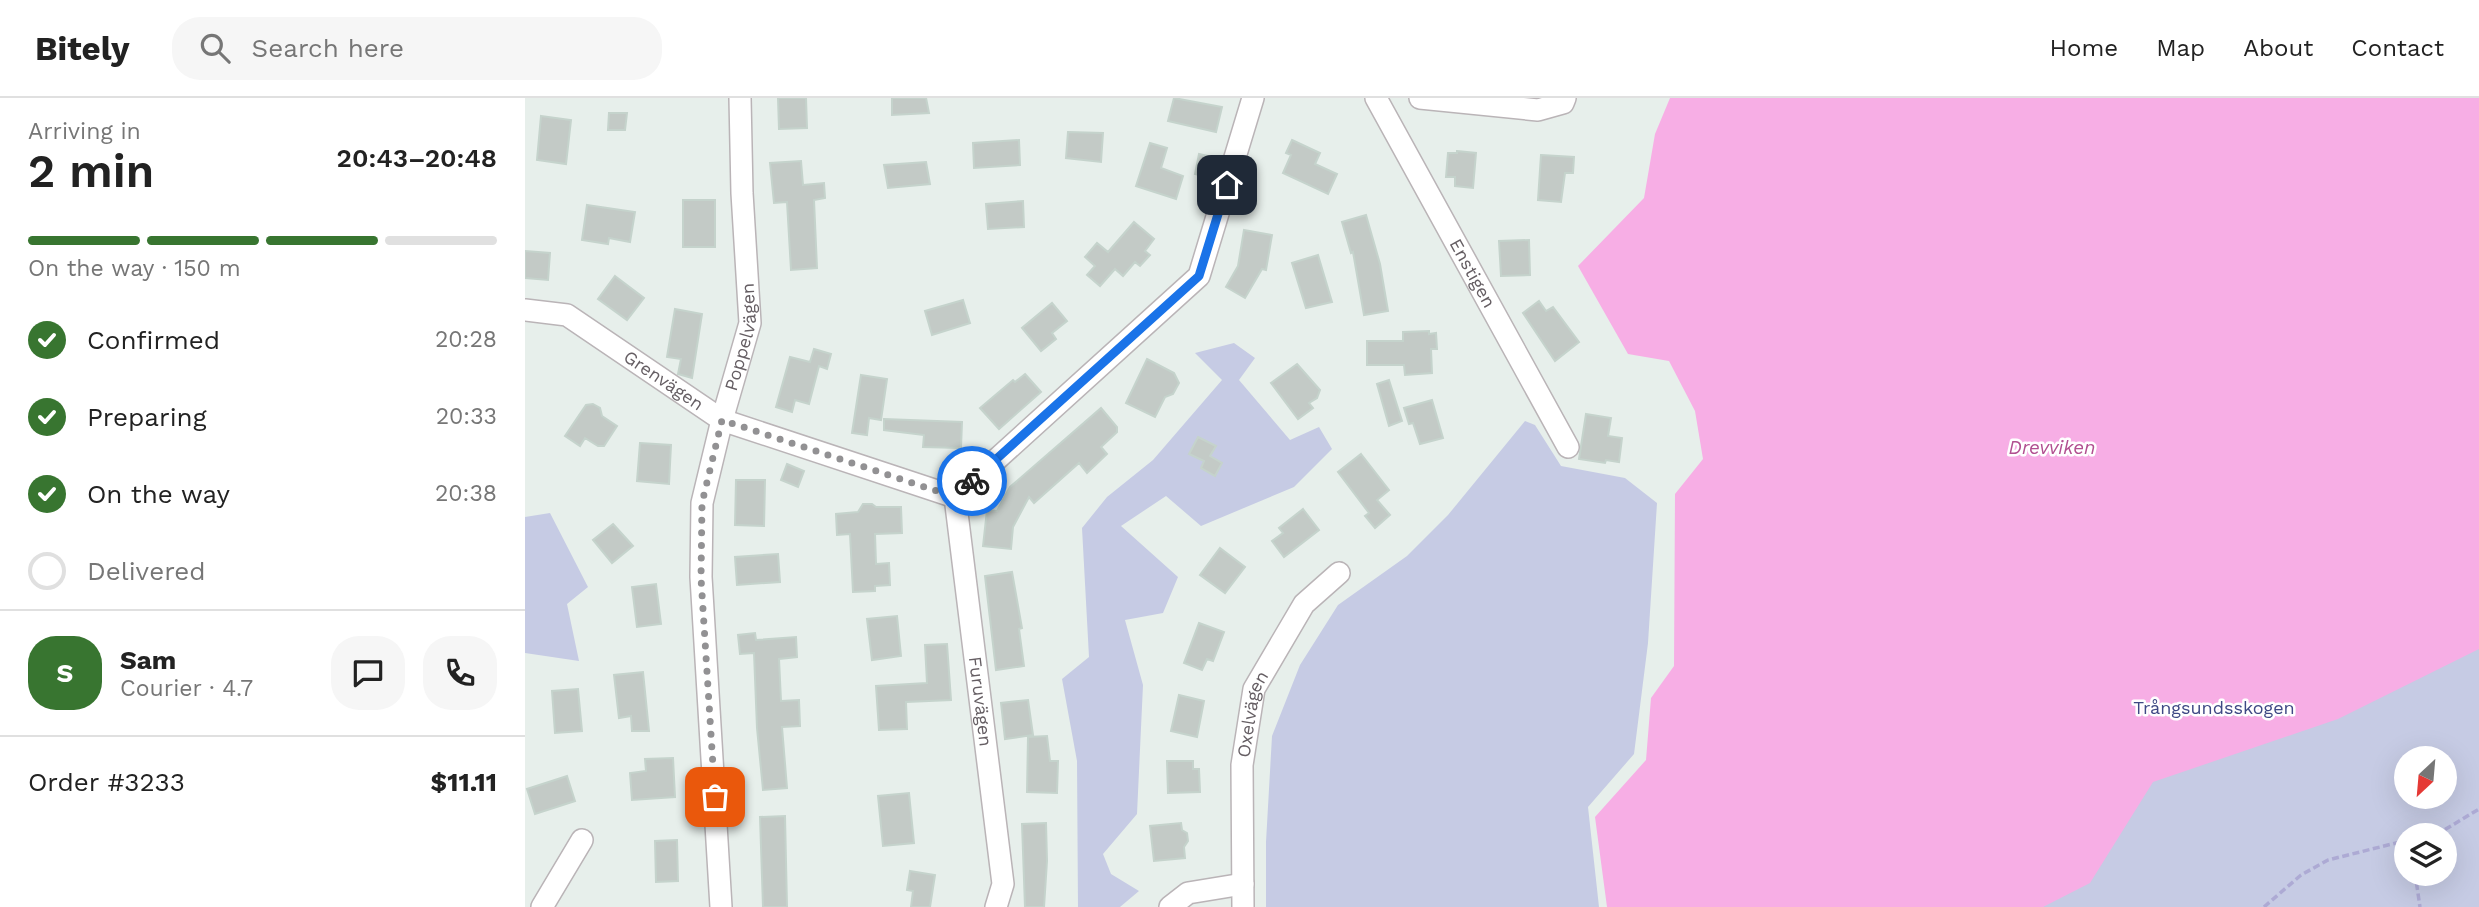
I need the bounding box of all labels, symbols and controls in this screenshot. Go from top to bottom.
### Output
search box [172,17,662,80]
text: Bitely [35,29,130,68]
icon: search [196,29,234,67]
text: Search here [252,33,404,63]
text: Home [2050,34,2118,62]
text: Map [2156,34,2205,62]
text: About [2243,34,2313,62]
text: Contact [2351,34,2444,62]
text: Arriving in [28,118,141,145]
text: 20:43–20:48 [337,143,497,173]
text: 2 min [28,144,154,198]
pin [1197,155,1257,215]
icon: home [1208,166,1246,204]
street label: Enstigen [1445,235,1500,311]
text: On the way · 150 m [28,255,241,282]
street label: Poppelvägen [720,282,760,393]
icon: check [28,321,66,359]
text: Confirmed [87,325,220,355]
text: 20:28 [435,326,497,353]
street label: Grenvägen [620,346,708,415]
icon: check [28,398,66,436]
text: Preparing [87,402,207,432]
text: 20:33 [436,403,497,430]
water label: Drevviken [2009,436,2095,459]
courier [937,446,1007,516]
icon: bike [953,462,991,500]
icon: check [28,475,66,513]
text: On the way [87,479,230,509]
text: 20:38 [435,480,497,507]
text: Delivered [87,556,206,586]
button: chat [331,636,405,710]
button: phone [423,636,497,710]
text: Sam [120,645,176,675]
street label: Furuvägen [965,655,997,747]
text: S [57,658,73,688]
street label: Oxelvägen [1232,667,1272,759]
text: Courier · 4.7 [120,675,253,702]
park label: Trångsundsskogen [2133,697,2295,718]
north arrow [2394,746,2457,808]
map controls [2394,746,2457,886]
text: Order #3233 [28,767,185,797]
text: $11.11 [431,767,497,797]
pin [685,767,745,827]
icon: bag [696,778,734,816]
button: layers [2394,823,2457,886]

